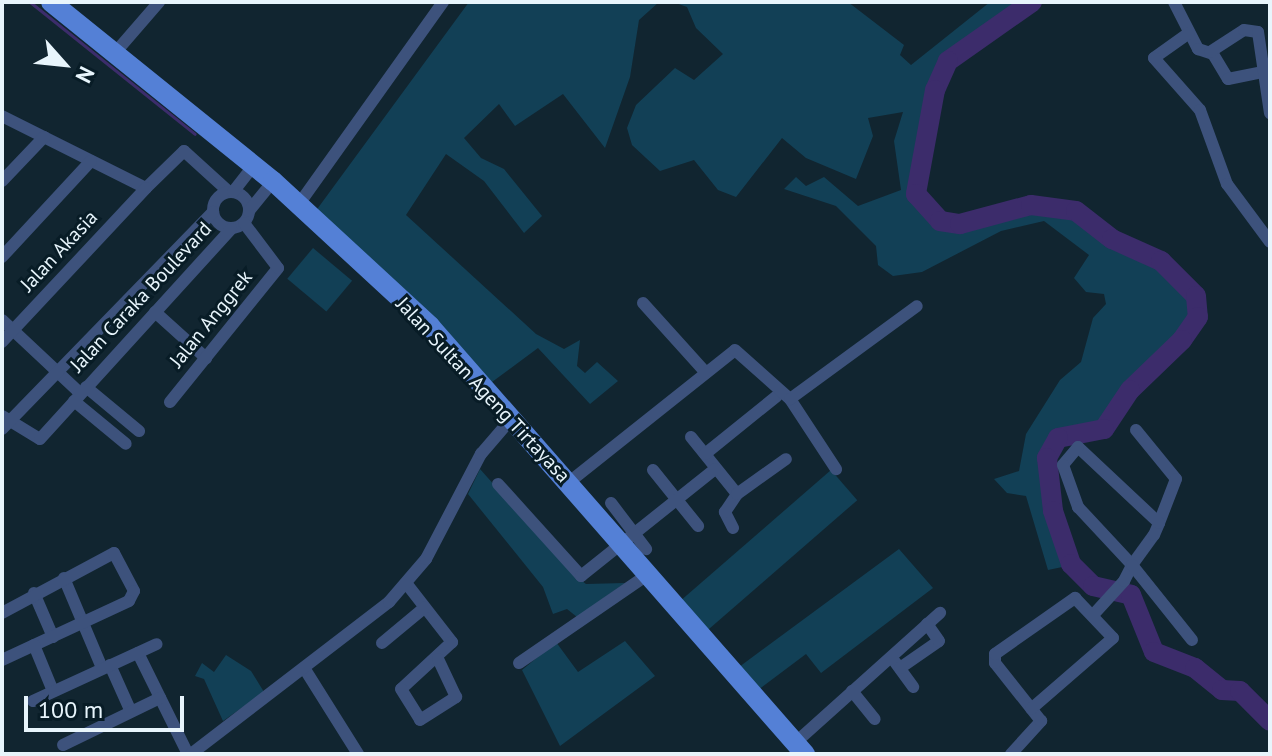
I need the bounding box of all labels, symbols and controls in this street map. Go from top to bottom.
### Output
north arrow [24,24,104,104]
text: N [70,62,101,88]
street label: Jalan Akasia [15,205,103,297]
street label: Jalan Caraka Boulevard [65,217,217,377]
street label: Jalan Anggrek [164,265,258,373]
street label: Jalan Sultan Ageng Tirtayasa [391,292,575,488]
scale bar [28,680,188,730]
text: 100 m [38,694,103,725]

